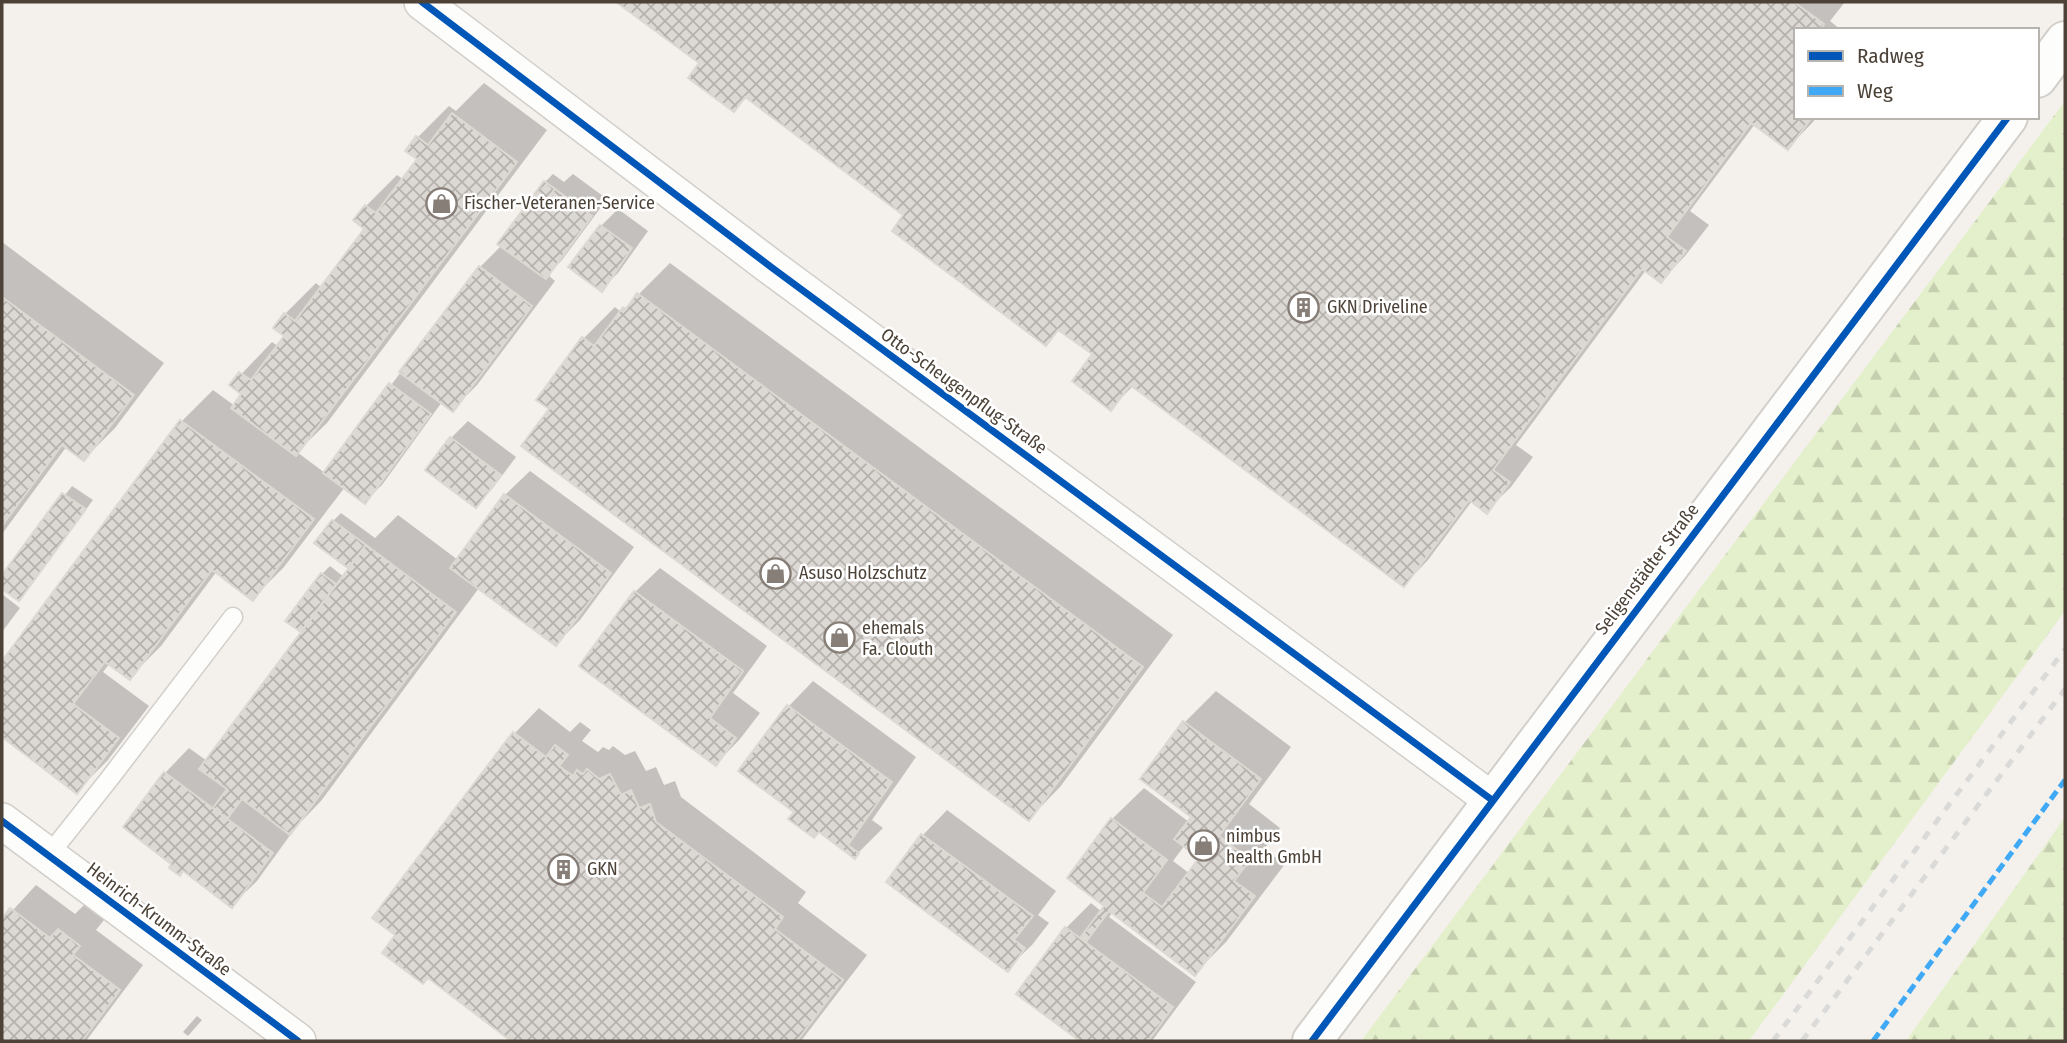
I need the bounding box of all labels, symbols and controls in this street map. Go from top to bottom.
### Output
legend [1794,28,2039,119]
text: Radweg [1857,43,1924,69]
text: Weg [1857,78,1893,104]
shop icon: Fischer-Veteranen-Service [424,186,458,220]
place label: Fischer-Veteranen-Service [464,192,655,214]
building icon: GKN Driveline [1287,290,1321,324]
place label: GKN Driveline [1327,296,1428,318]
street label: Otto-Scheugenpflug-Straße [877,323,1051,459]
street label: Seligenstädter Straße [1591,499,1704,639]
shop icon: Asuso Holzschutz [759,556,793,590]
place label: Asuso Holzschutz [799,562,927,584]
place label: ehemals Fa. Clouth [862,617,934,660]
shop icon: ehemals Fa. Clouth [822,621,856,655]
place label: nimbus health GmbH [1226,825,1322,868]
shop icon: nimbus health GmbH [1186,829,1220,863]
building icon: GKN [547,852,581,886]
street label: Heinrich-Krumm-Straße [82,857,236,981]
place label: GKN [587,858,618,880]

